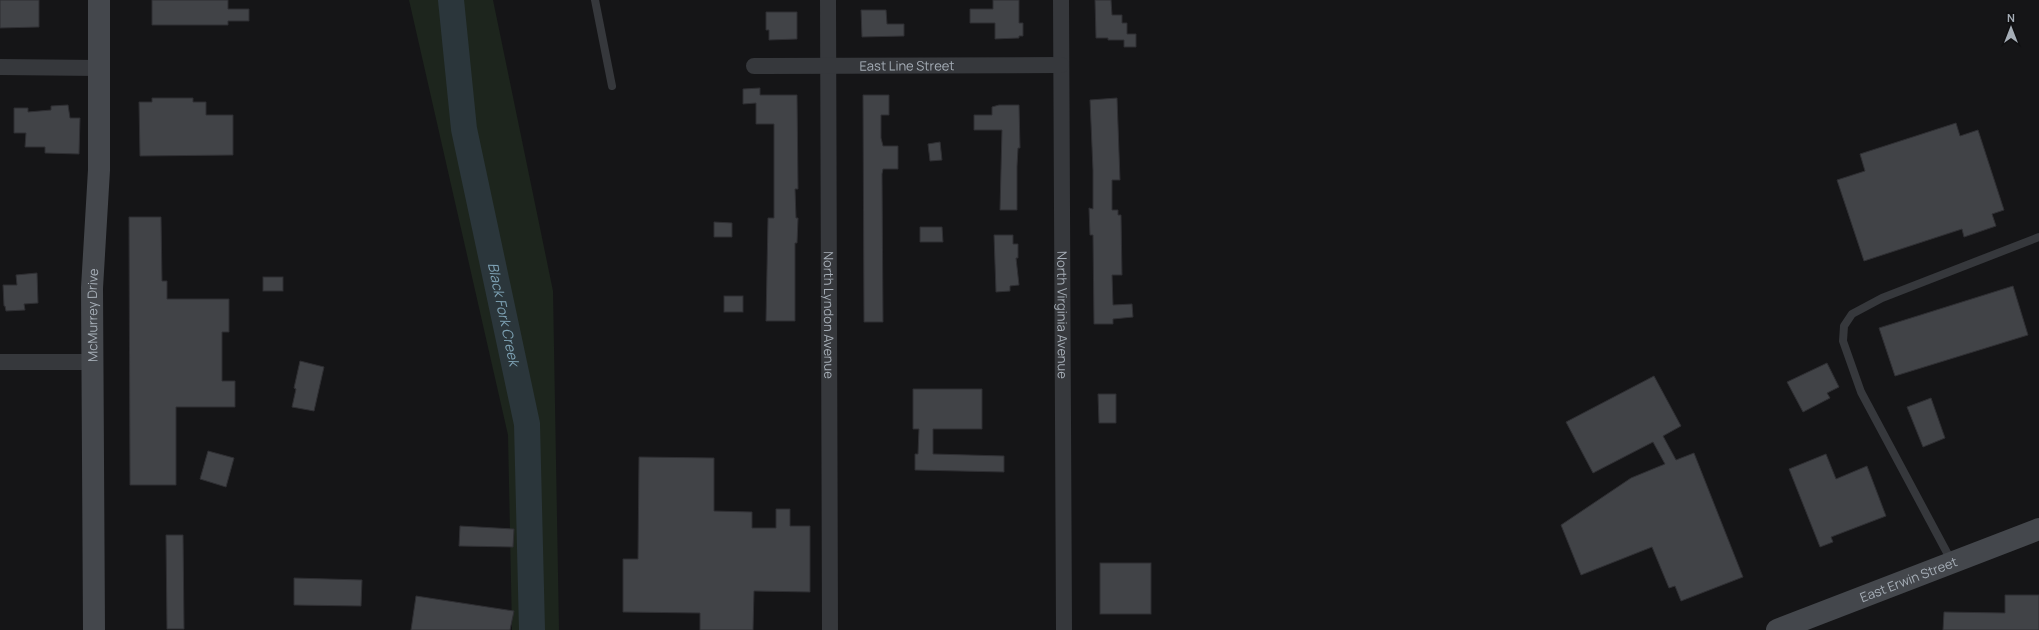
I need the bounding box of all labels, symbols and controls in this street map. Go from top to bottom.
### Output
north arrow [1991,8,2031,48]
text: N [2007,10,2015,25]
street label: East Line Street [859,56,955,75]
street label: North Lyndon Avenue [820,251,838,379]
street label: North Virginia Avenue [1053,251,1072,379]
water label: Black Fork Creek [484,261,525,370]
street label: McMurrey Drive [83,267,102,362]
street label: East Erwin Street [1857,552,1960,606]

